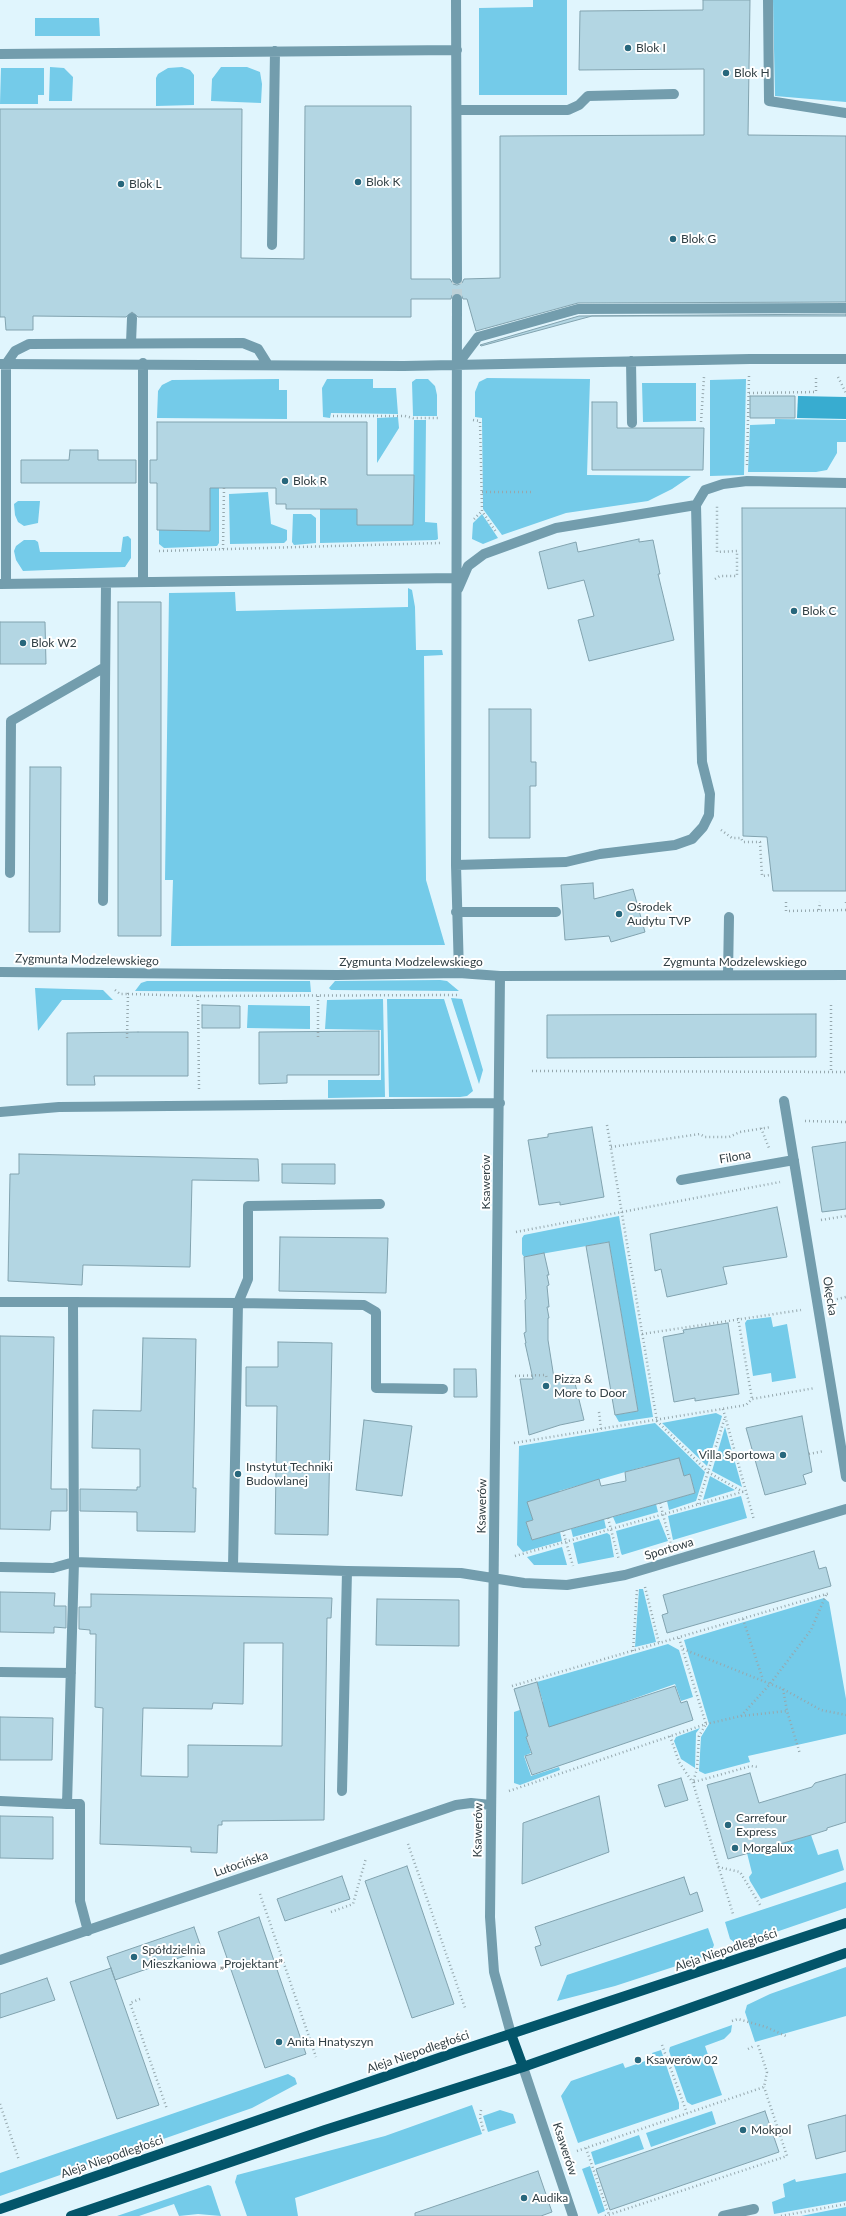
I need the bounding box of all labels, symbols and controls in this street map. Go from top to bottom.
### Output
place label: Blok I [636,41,666,55]
marker: Blok I [623,43,633,53]
place label: Blok H [734,66,770,80]
marker: Blok H [721,68,731,78]
place label: Blok K [366,175,400,189]
place label: Blok L [129,177,162,191]
marker: Blok K [353,177,363,187]
marker: Blok L [116,179,126,189]
place label: Blok G [681,232,716,246]
marker: Blok G [668,234,678,244]
place label: Blok R [293,474,327,488]
marker: Blok R [280,476,290,486]
place label: Blok C [802,604,836,618]
marker: Blok C [789,606,799,616]
place label: Blok W2 [31,636,77,650]
marker: Blok W2 [18,638,28,648]
place label: Ośrodek Audytu TVP [627,900,691,928]
marker: Ośrodek Audytu TVP [614,909,624,919]
street label: Zygmunta Modzelewskiego [15,952,159,968]
street label: Zygmunta Modzelewskiego [339,955,483,969]
street label: Zygmunta Modzelewskiego [663,955,807,969]
street label: Filona [718,1147,752,1167]
street label: Ksawerów [479,1155,493,1209]
street label: Okęcka [820,1275,840,1317]
place label: Pizza & More to Door [554,1372,626,1400]
marker: Pizza & More to Door [541,1381,551,1391]
place label: Villa Sportowa [699,1448,775,1462]
marker: Villa Sportowa [778,1450,788,1460]
place label: Instytut Techniki Budowlanej [246,1460,333,1488]
marker: Instytut Techniki Budowlanej [233,1469,243,1479]
street label: Ksawerów [474,1478,490,1534]
street label: Sportowa [643,1535,695,1563]
street label: Ksawerów [470,1802,486,1858]
place label: Carrefour Express [736,1811,787,1839]
marker: Carrefour Express [723,1820,733,1830]
place label: Morgalux [743,1841,793,1855]
marker: Morgalux [730,1843,740,1853]
street label: Lutocińska [212,1848,270,1880]
street label: Aleja Niepodległości [673,1926,779,1974]
place label: Spółdzielnia Mieszkaniowa „Projektant” [142,1943,283,1971]
marker: Spółdzielnia Mieszkaniowa „Projektant” [129,1952,139,1962]
street label: Aleja Niepodległości [365,2028,471,2076]
place label: Anita Hnatyszyn [287,2035,374,2049]
marker: Anita Hnatyszyn [274,2037,284,2047]
place label: Ksawerów 02 [646,2053,718,2067]
marker: Ksawerów 02 [633,2055,643,2065]
street label: Ksawerów [550,2121,580,2177]
place label: Mokpol [751,2123,791,2137]
marker: Mokpol [738,2125,748,2135]
street label: Aleja Niepodległości [59,2133,165,2181]
place label: Audika [532,2191,568,2205]
marker: Audika [519,2193,529,2203]

